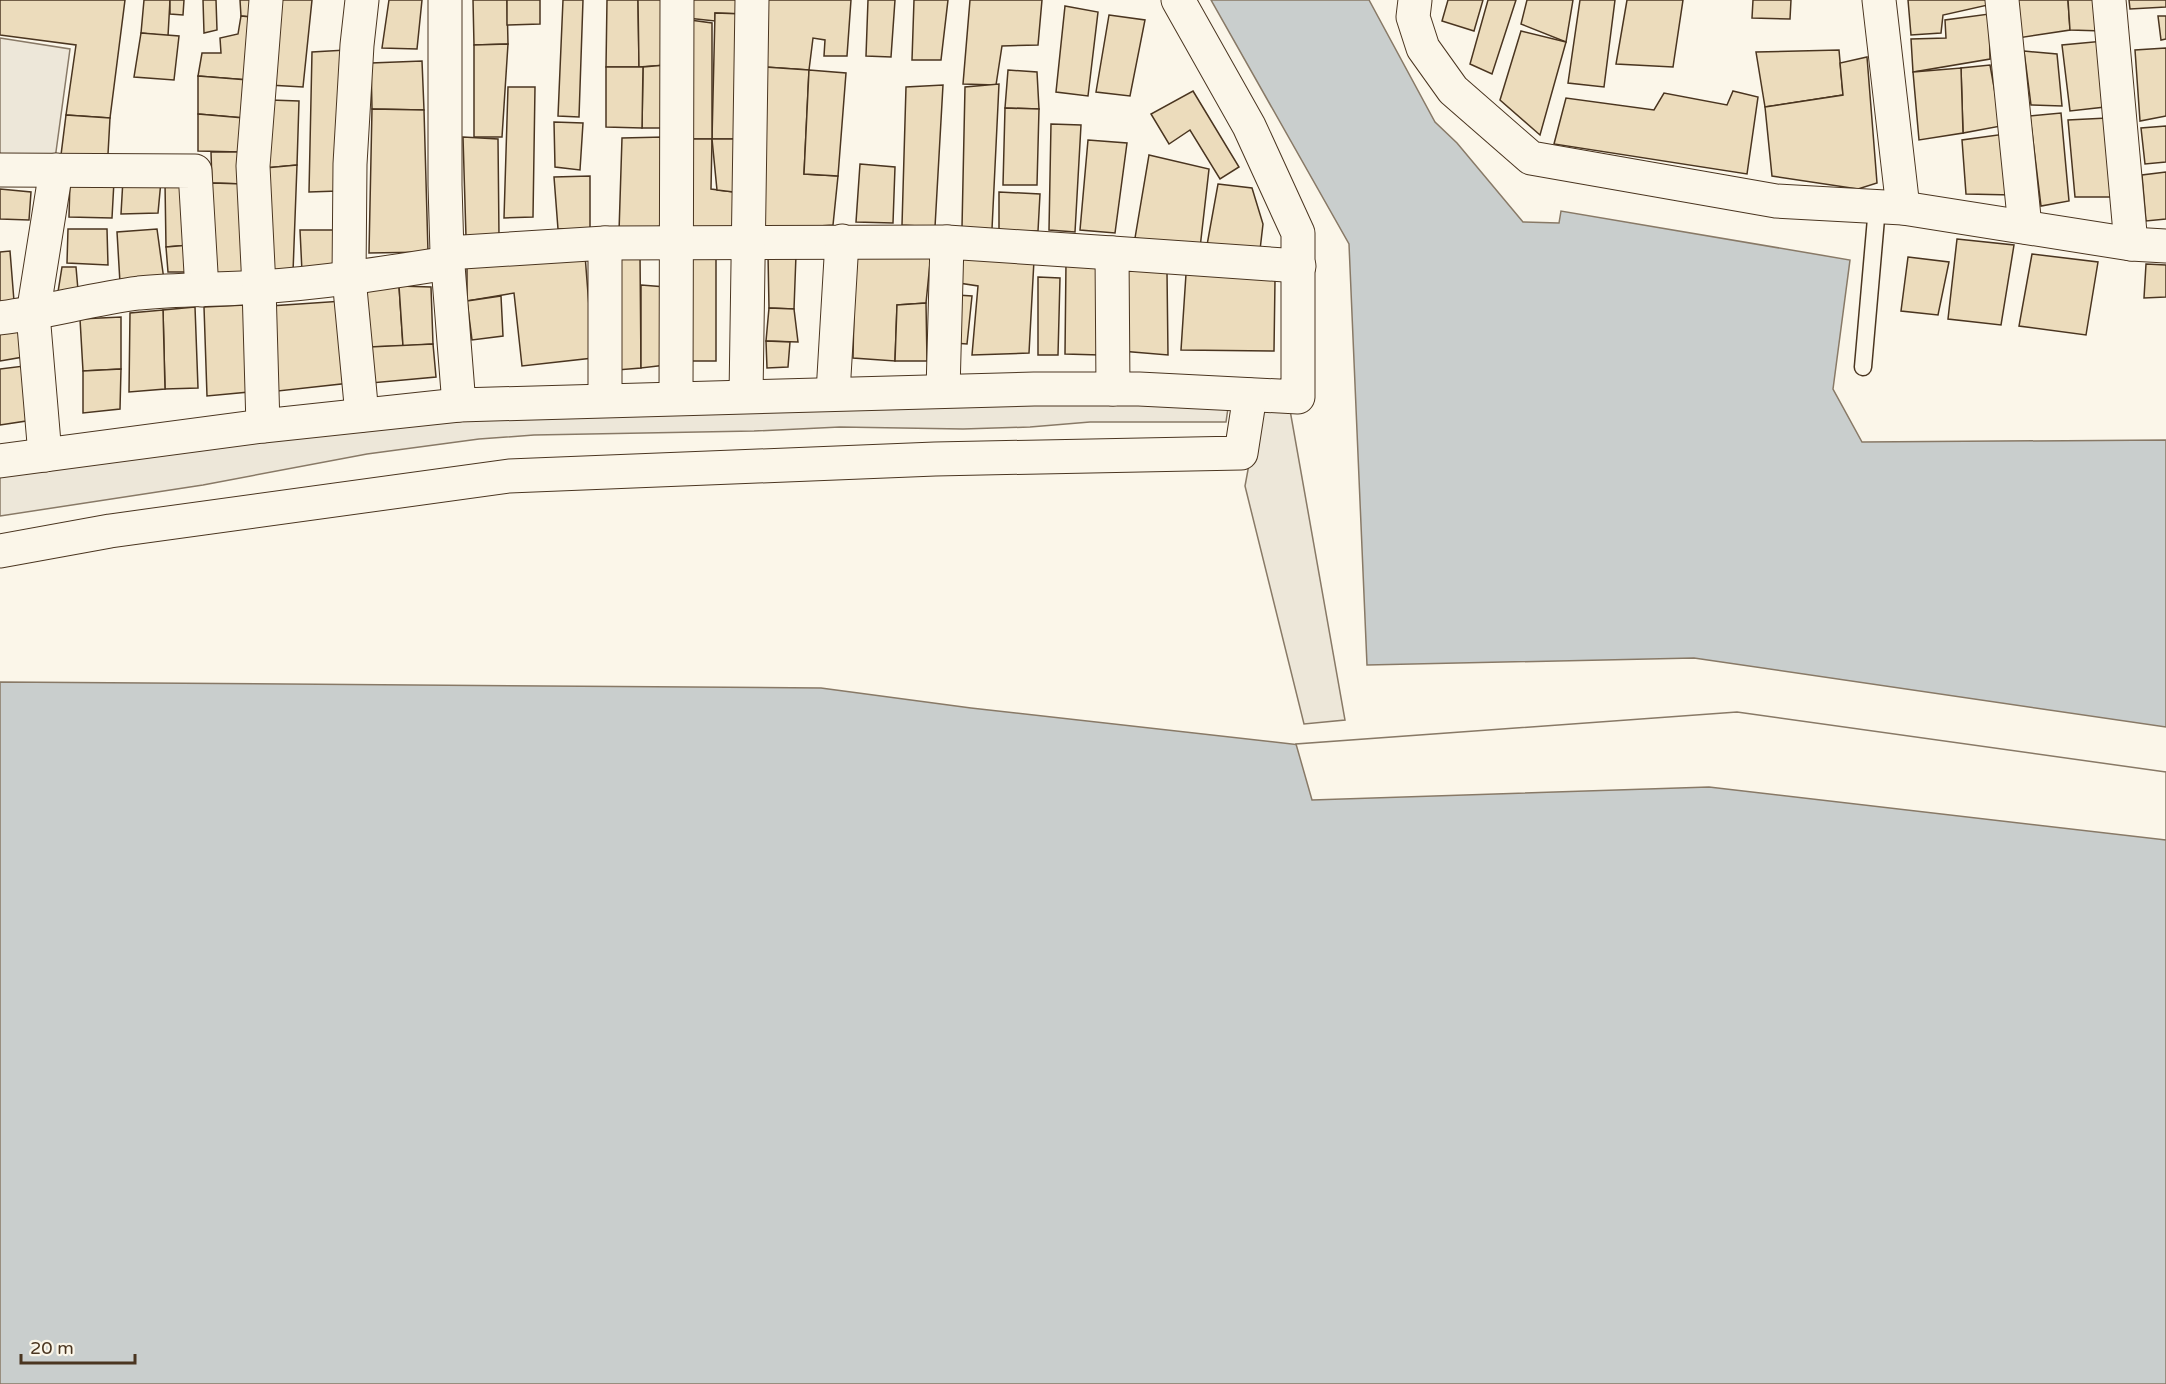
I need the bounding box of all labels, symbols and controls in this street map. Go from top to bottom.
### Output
scale bar [21,1327,135,1365]
text: 20 m [30,1337,74,1359]

